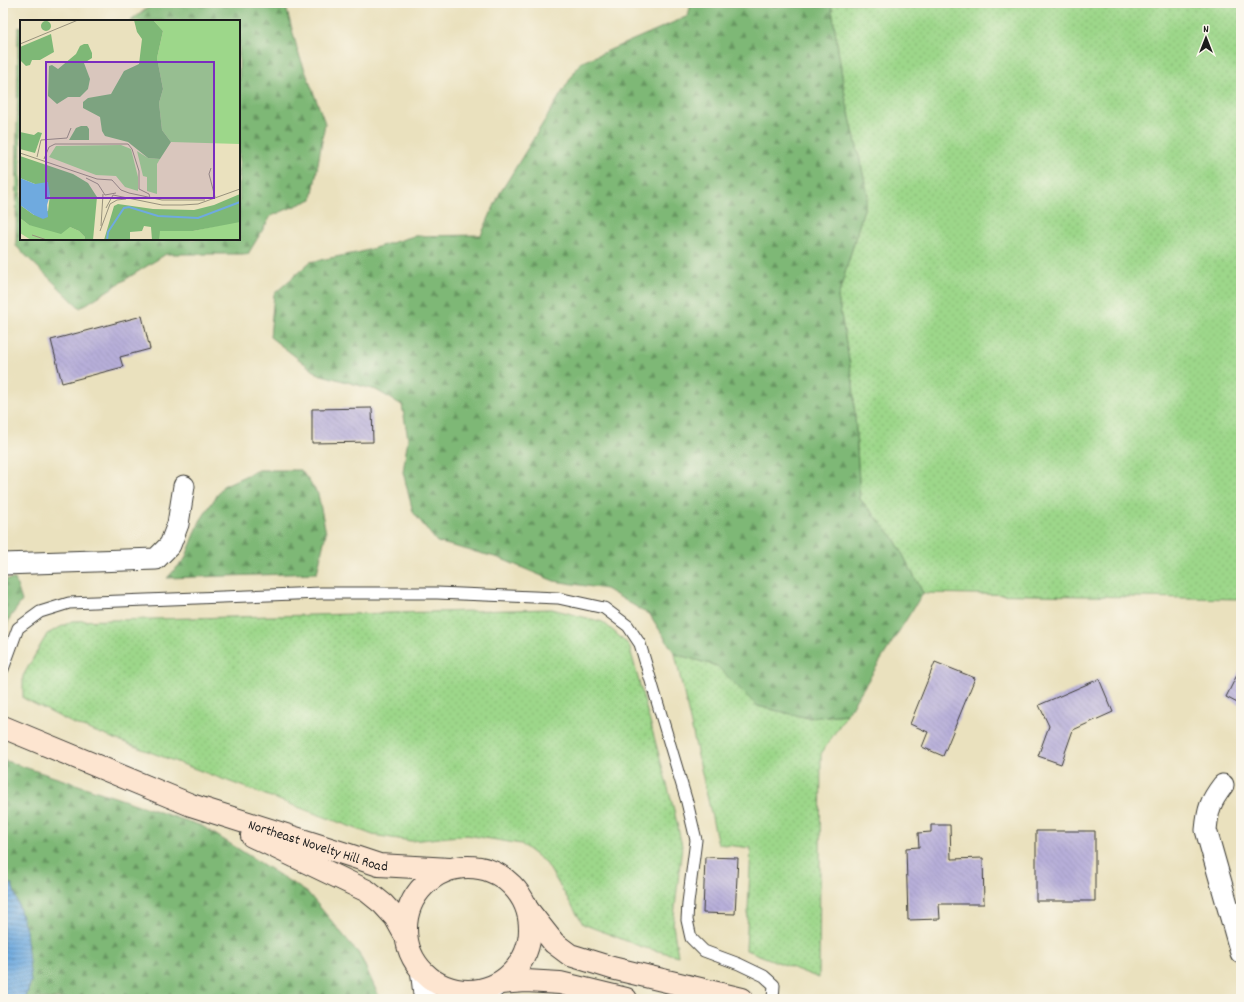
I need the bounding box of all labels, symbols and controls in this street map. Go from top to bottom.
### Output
north arrow [1186,18,1226,58]
inset map [20,20,240,240]
text: N [1203,22,1209,38]
street label: Northeast Novelty Hill Road [245,816,388,877]

